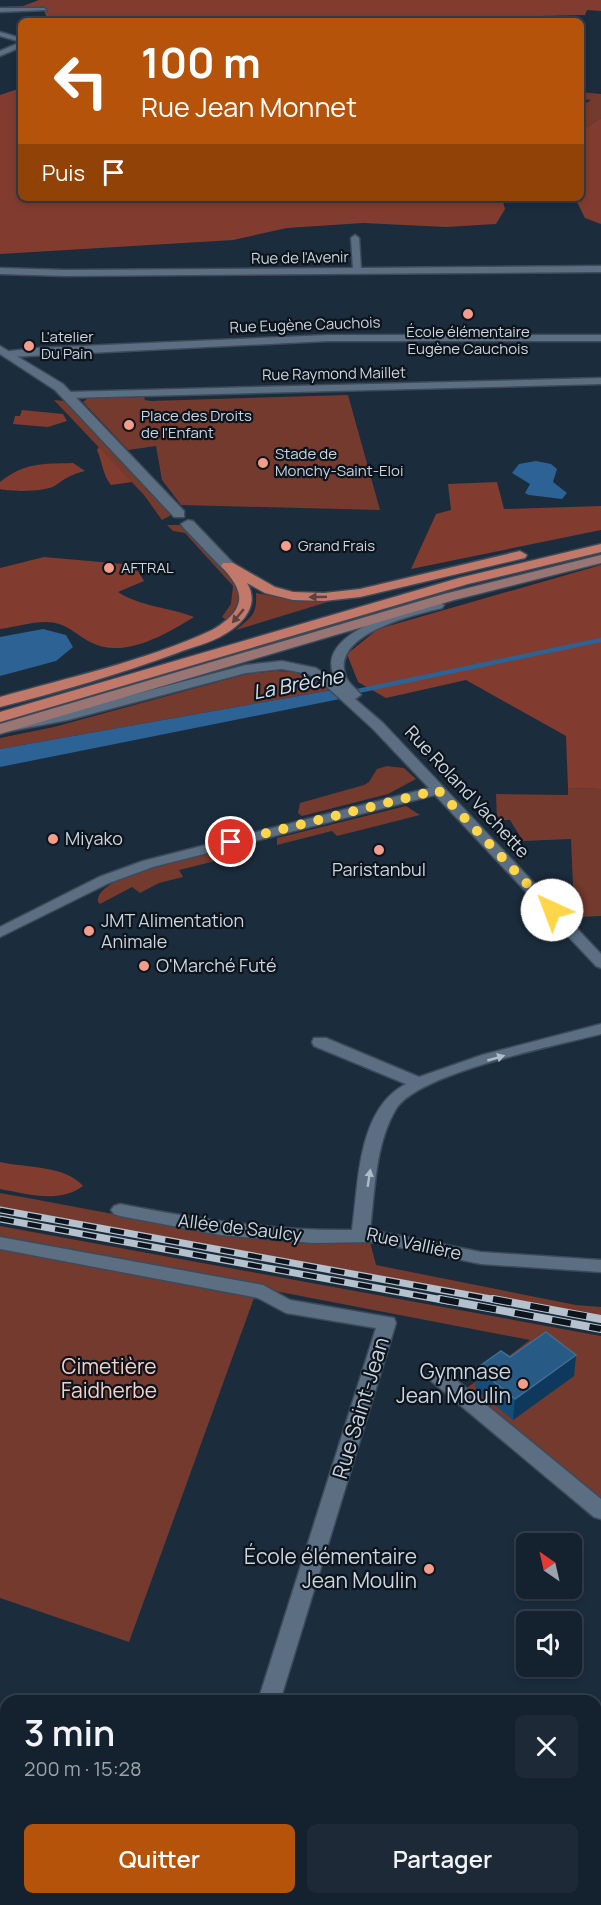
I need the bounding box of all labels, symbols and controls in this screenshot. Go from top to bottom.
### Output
text: 100 m [141,33,261,91]
icon: left [42,42,120,120]
text: Rue Jean Monnet [141,88,357,125]
icon: arrive [97,156,130,189]
text: Puis [42,158,85,188]
street label: Rue de l'Avenir [251,246,350,269]
marker: École élémentaire Eugène Cauchois [461,307,475,321]
street label: Rue Eugène Cauchois [229,311,381,338]
place label: École élémentaire Eugène Cauchois [406,321,530,359]
place label: L'atelier Du Pain [41,326,94,364]
marker: L'atelier Du Pain [22,339,36,353]
street label: Rue Raymond Maillet [262,362,406,385]
place label: Place des Droits de l'Enfant [141,405,252,443]
marker: Place des Droits de l'Enfant [122,418,136,432]
place label: Stade de Monchy-Saint-Eloi [275,443,404,481]
marker: Stade de Monchy-Saint-Eloi [256,456,270,470]
place label: Grand Frais [298,535,375,556]
marker: Grand Frais [279,539,293,553]
place label: AFTRAL [121,557,174,578]
marker: AFTRAL [102,561,116,575]
one-way arrow [308,592,327,602]
one-way arrow [233,608,245,623]
water label: La Brèche [251,661,346,705]
street label: Rue Roland Vachette [400,720,535,863]
pin [205,816,256,867]
icon: arrive [214,825,247,858]
place label: Miyako [65,826,123,850]
marker: Miyako [46,832,60,846]
marker: Paristanbul [372,843,386,857]
place label: Paristanbul [332,857,426,881]
position arrow [520,878,584,942]
place label: JMT Alimentation Animale [101,908,244,953]
marker: JMT Alimentation Animale [82,924,96,938]
place label: O'Marché Futé [156,953,277,977]
marker: O'Marché Futé [137,959,151,973]
one-way arrow [487,1053,505,1062]
one-way arrow [365,1168,374,1187]
street label: Allée de Saulcy [177,1208,304,1247]
street label: Rue Vallière [365,1221,464,1265]
street label: Rue Saint-Jean [325,1333,395,1482]
park label: Cimetière Faidherbe [61,1352,157,1404]
place label: Gymnase Jean Moulin [396,1357,511,1409]
marker: Gymnase Jean Moulin [516,1377,530,1391]
north arrow [516,1533,582,1599]
map controls [516,1533,582,1677]
place label: École élémentaire Jean Moulin [244,1542,417,1594]
marker: École élémentaire Jean Moulin [422,1562,436,1576]
button: sound [516,1611,582,1677]
text: 3 min [24,1708,115,1757]
button: close [515,1715,578,1778]
text: 200 m · 15:28 [24,1755,142,1782]
button: Quitter [24,1824,295,1893]
button: Partager [307,1824,578,1893]

